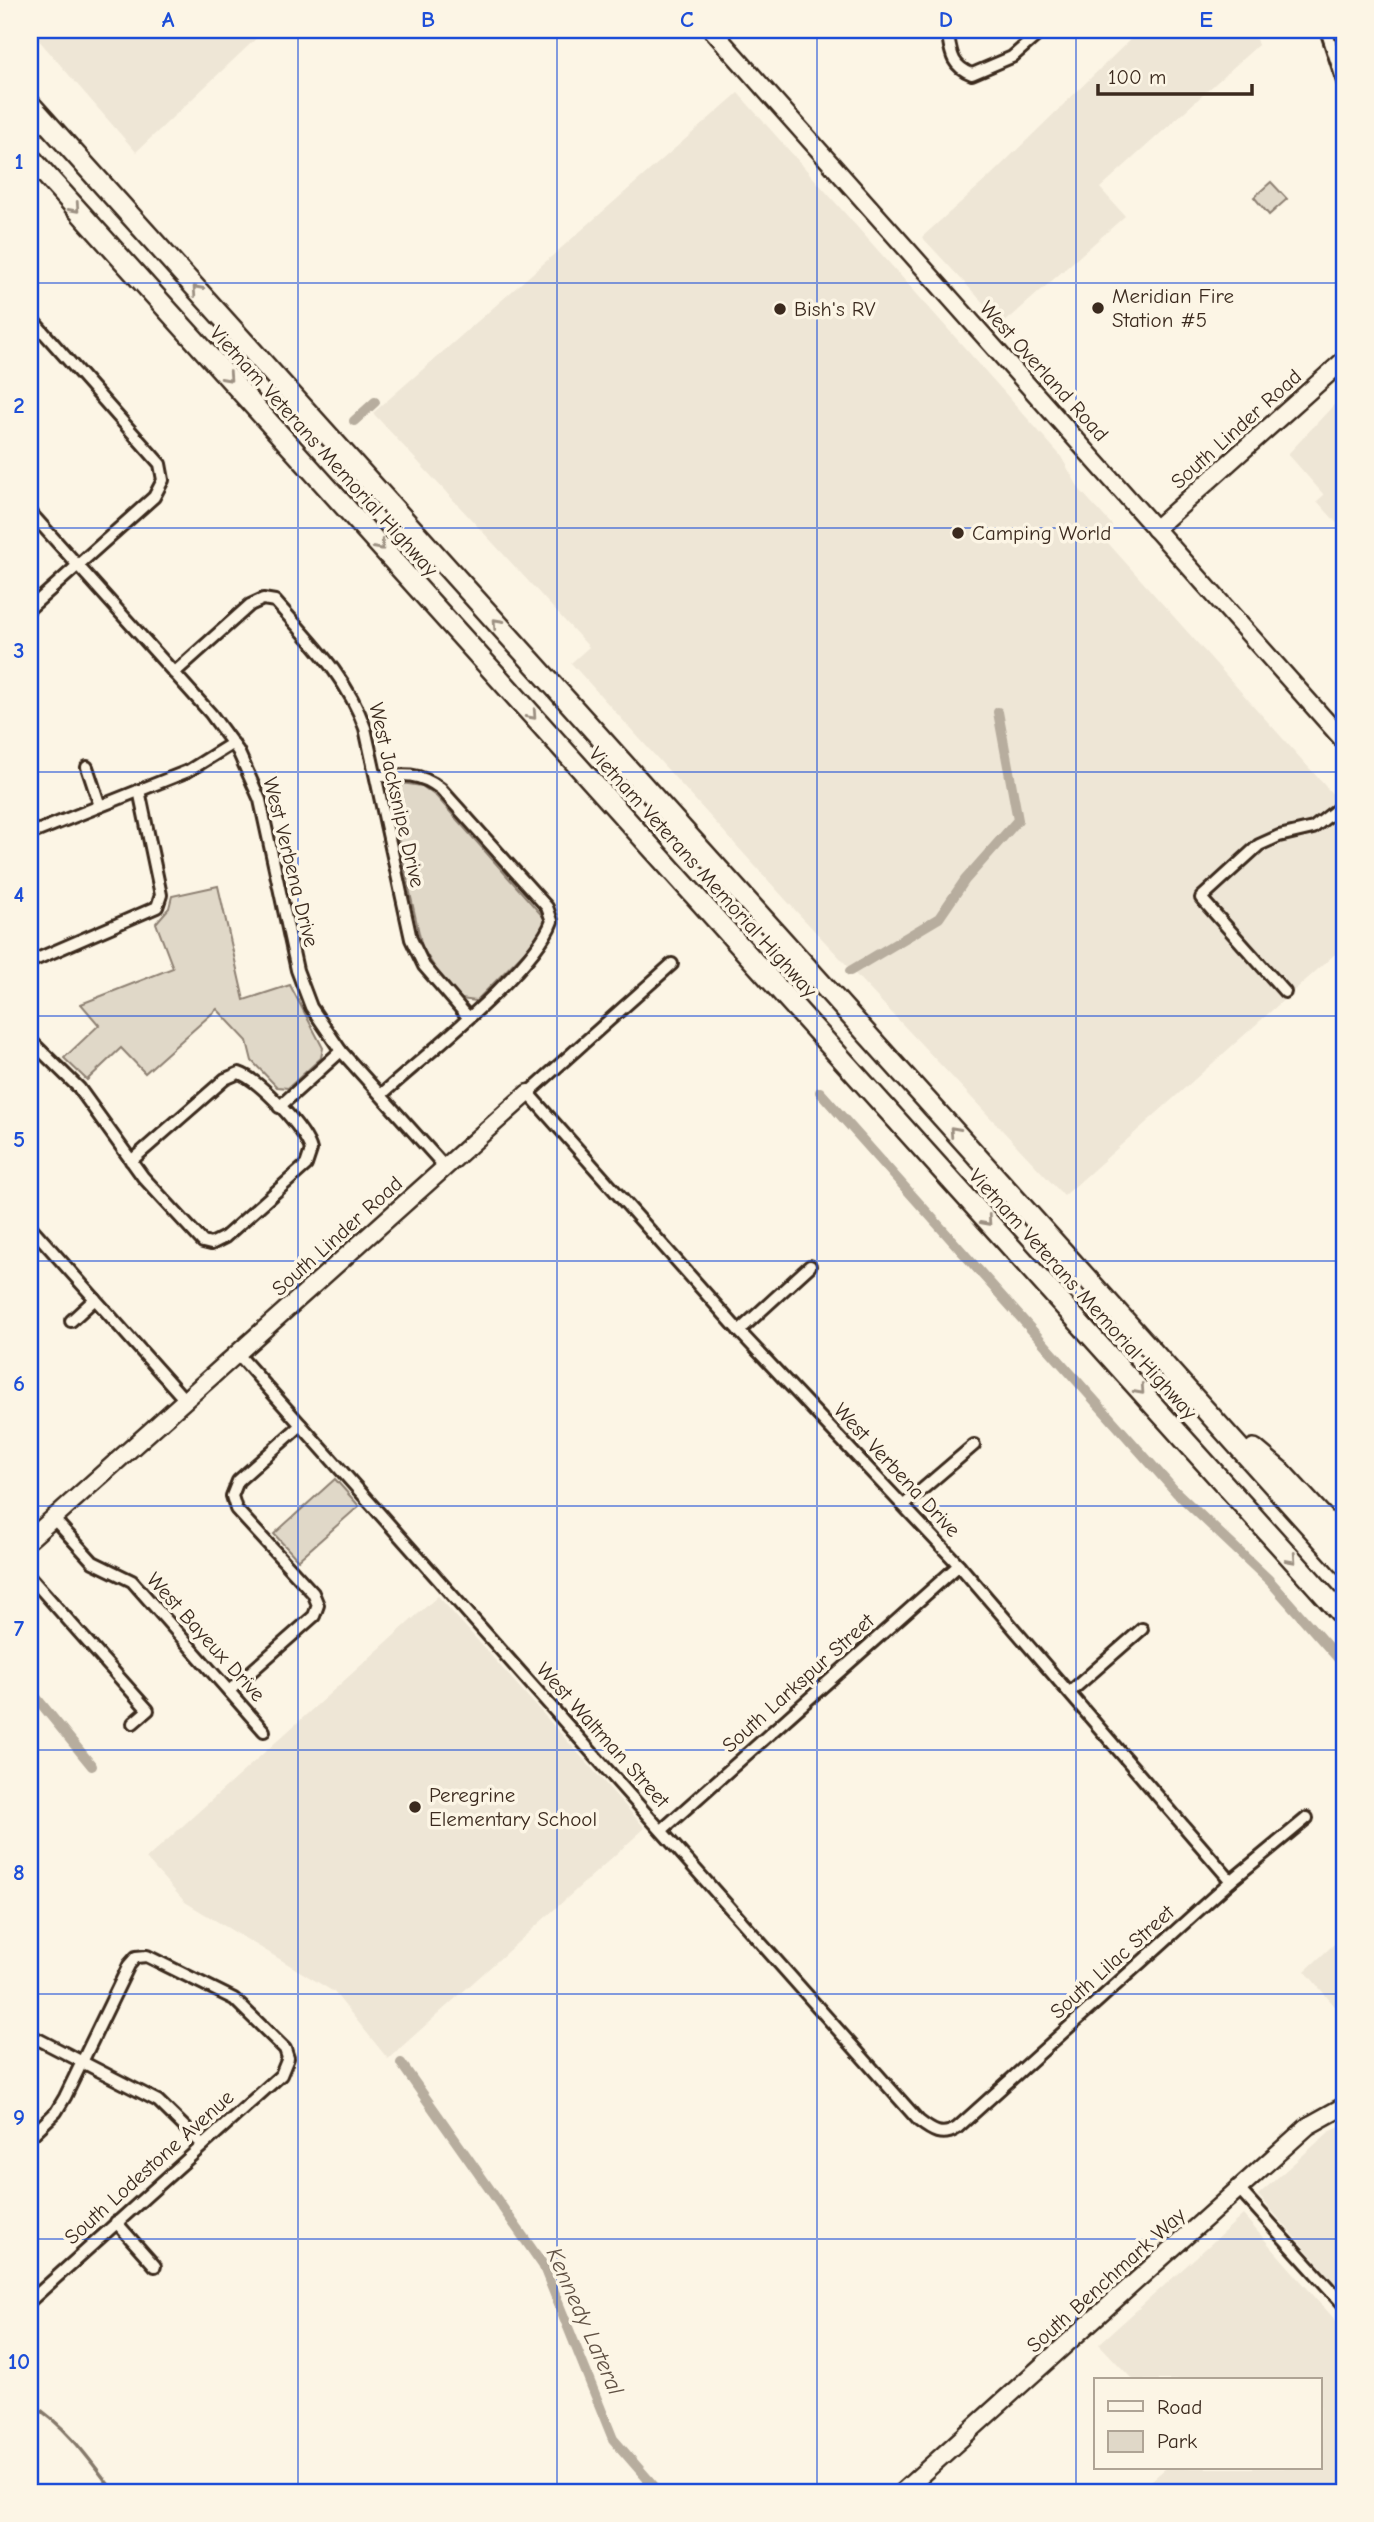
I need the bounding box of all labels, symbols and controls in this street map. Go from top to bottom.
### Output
text: A [162,6,175,33]
text: B [421,6,435,33]
text: C [680,6,694,33]
text: D [939,6,953,33]
text: E [1199,6,1213,33]
scale bar [1098,52,1252,96]
text: 100 m [1108,65,1166,89]
text: 1 [14,148,24,175]
one-way arrow [67,200,80,213]
place label: Meridian Fire Station #5 [1112,284,1234,332]
one-way arrow [193,285,205,298]
street label: West Overland Road [975,296,1113,446]
place label: Bish's RV [794,297,876,321]
marker: Meridian Fire Station #5 [1090,300,1106,316]
marker: Bish's RV [772,301,788,317]
street label: Vietnam Veterans Memorial Highway [205,321,443,582]
street label: South Linder Road [1166,364,1306,494]
one-way arrow [219,369,232,382]
text: 2 [13,392,25,419]
place label: Camping World [972,521,1111,545]
marker: Camping World [950,525,966,541]
one-way arrow [372,538,384,551]
one-way arrow [492,618,505,631]
text: 3 [13,637,25,664]
street label: West Jacksnipe Drive [364,700,430,890]
one-way arrow [523,707,536,720]
street label: Vietnam Veterans Memorial Highway [584,742,822,1003]
street label: West Verbena Drive [258,775,324,949]
text: 4 [14,881,25,908]
text: 5 [13,1126,25,1153]
one-way arrow [950,1126,962,1139]
street label: Vietnam Veterans Memorial Highway [964,1164,1202,1425]
street label: South Linder Road [267,1171,407,1301]
one-way arrow [979,1213,991,1226]
text: 6 [13,1370,25,1397]
one-way arrow [1131,1382,1144,1395]
street label: West Verbena Drive [829,1398,965,1542]
one-way arrow [1284,1551,1296,1564]
street label: West Bayeux Drive [142,1568,270,1706]
street label: South Larkspur Street [717,1608,879,1757]
text: 7 [14,1615,25,1642]
street label: West Waltman Street [532,1658,675,1813]
place label: Peregrine Elementary School [429,1783,597,1831]
marker: Peregrine Elementary School [407,1799,423,1815]
text: 8 [13,1859,25,1886]
street label: South Lilac Street [1045,1900,1180,2024]
street label: South Lodestone Avenue [60,2085,238,2249]
text: 9 [13,2104,25,2131]
street label: South Benchmark Way [1022,2202,1191,2357]
water label: Kennedy Lateral [540,2243,630,2400]
text: 10 [8,2348,30,2375]
legend [1094,2378,1322,2470]
text: Road [1157,2395,1202,2419]
text: Park [1157,2429,1197,2453]

